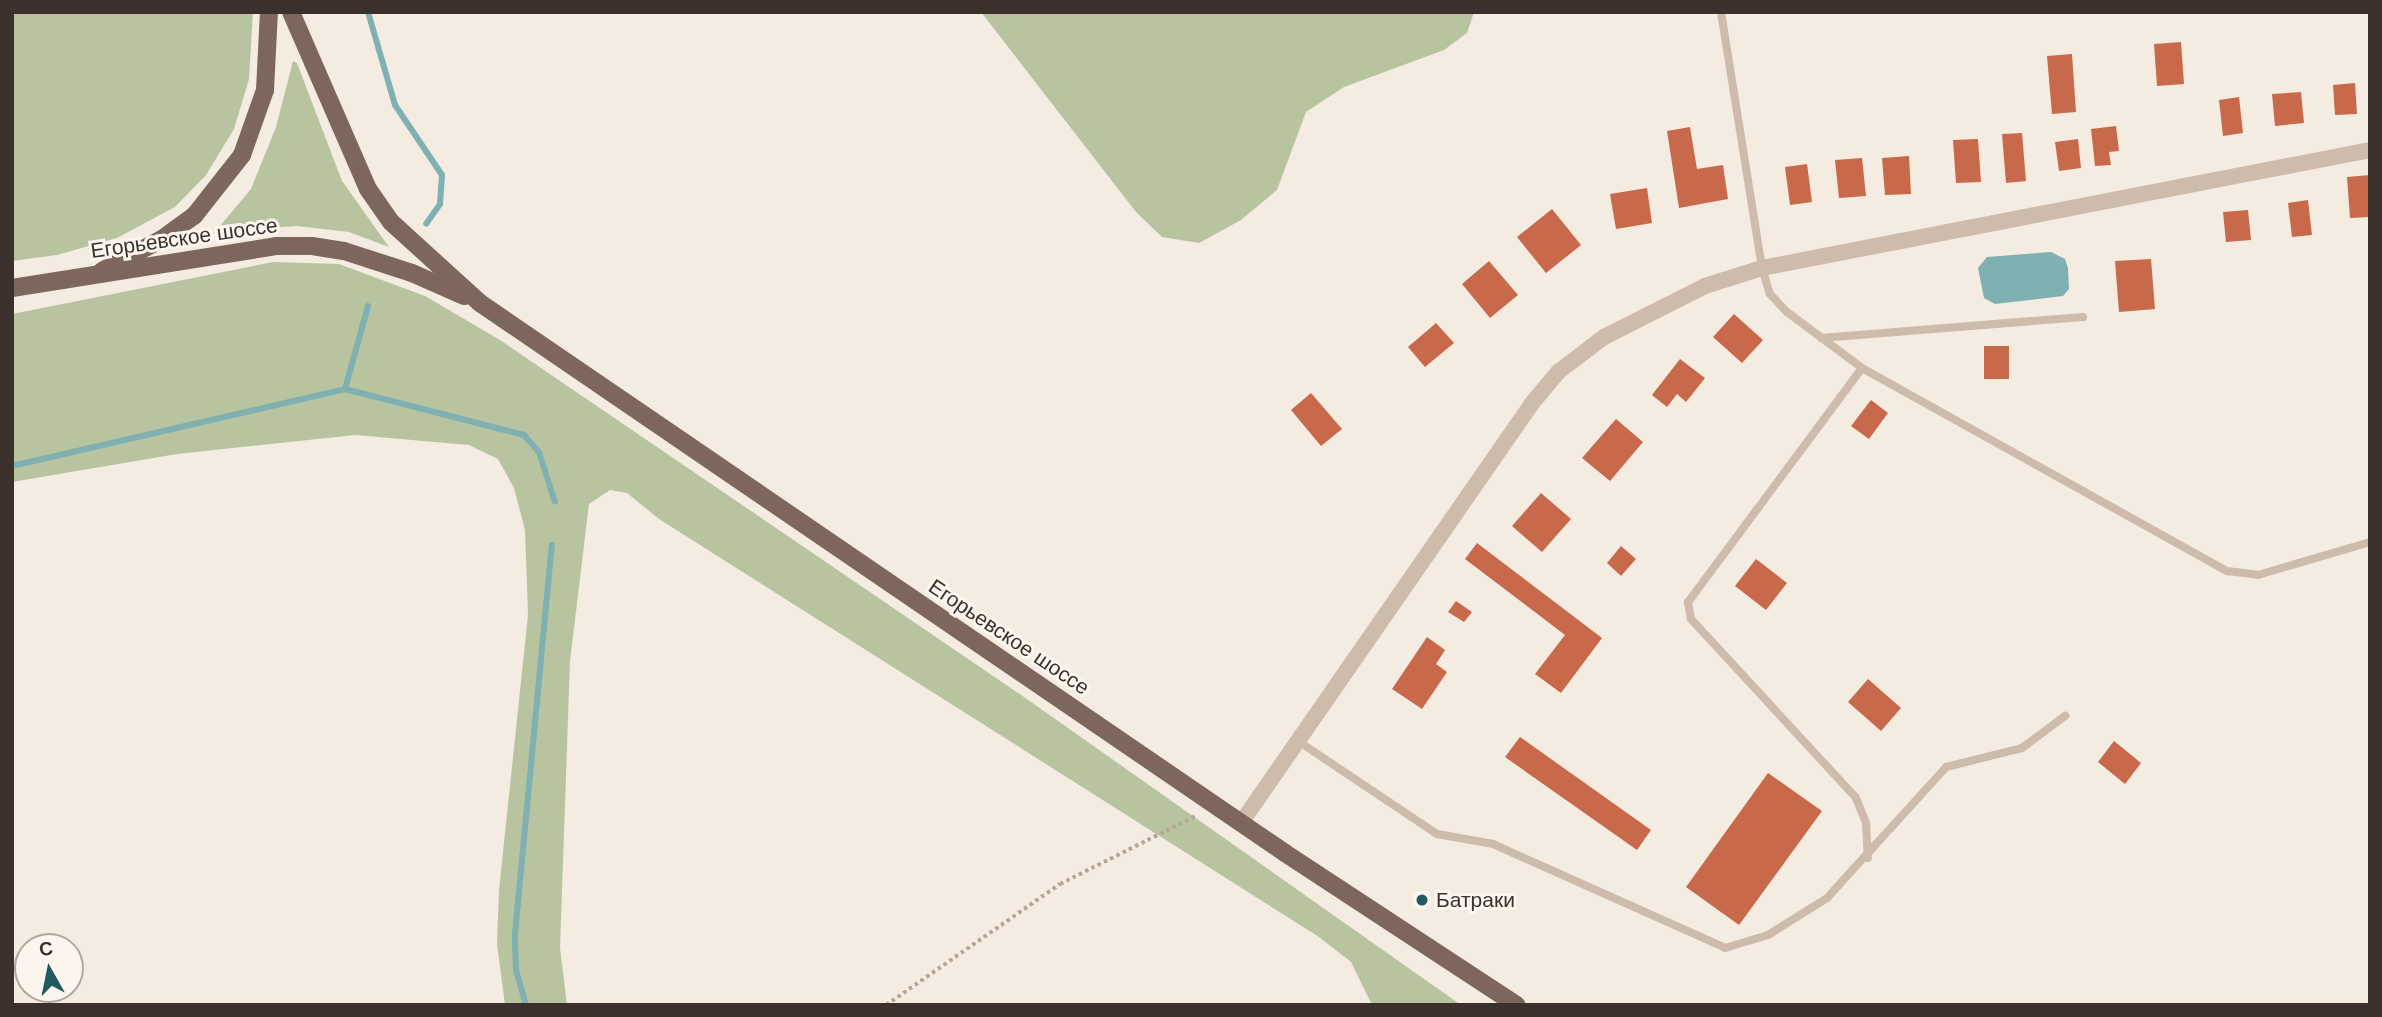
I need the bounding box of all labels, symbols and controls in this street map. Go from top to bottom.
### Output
street label: Егорьевское шоссе [89,212,279,264]
street label: Егорьевское шоссе [924,574,1094,700]
place label: Батраки [1436,887,1515,913]
marker: Батраки [1414,892,1430,908]
north arrow [14,933,84,1003]
text: С [38,937,54,960]

